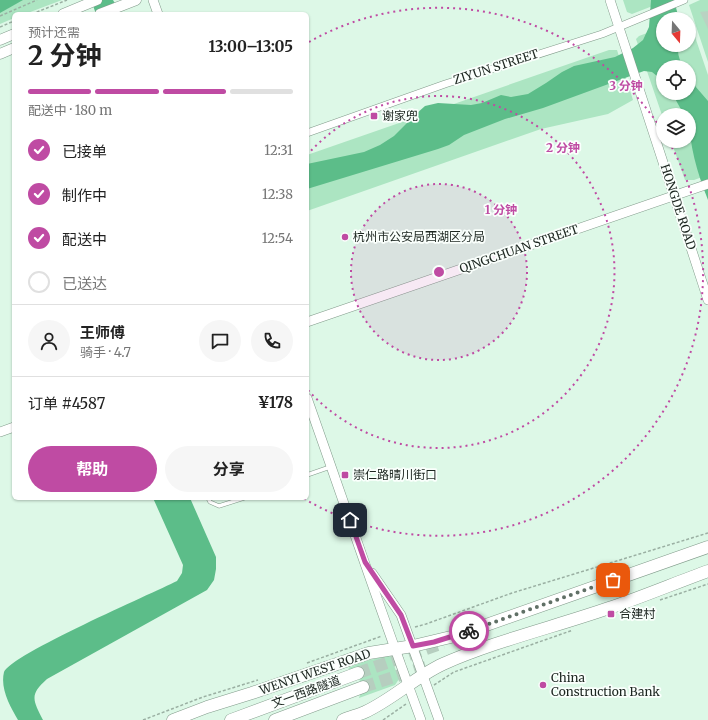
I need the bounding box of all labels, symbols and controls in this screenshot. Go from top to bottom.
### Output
north arrow [656,12,696,52]
map controls [656,12,696,148]
text: 预计还需 [28,24,80,41]
text: 13:00–13:05 [208,37,293,56]
text: 2 分钟 [28,39,101,72]
street label: ZIYUN STREET [451,45,541,87]
button: locate [656,60,696,100]
text: 3 分钟 [609,78,643,93]
text: 配送中 · 180 m [28,102,112,119]
place label: 谢家兜 [382,108,418,123]
button: layers [656,108,696,148]
marker: 谢家兜 [369,111,379,121]
icon: check [28,139,50,161]
text: 2 分钟 [546,140,580,155]
text: 已接单 [62,142,107,161]
text: 12:31 [264,142,293,159]
street label: HONGDE ROAD [658,162,699,252]
icon: check [28,183,50,205]
text: 制作中 [62,186,107,205]
text: 12:38 [262,186,293,203]
text: 1 分钟 [485,202,517,217]
street label: QINGCHUAN STREET [457,221,581,276]
icon: check [28,227,50,249]
place label: 杭州市公安局西湖区分局 [353,229,485,244]
text: 配送中 [62,230,107,249]
text: 12:54 [262,230,293,247]
marker: 杭州市公安局西湖区分局 [340,232,350,242]
centre of rings [432,265,446,279]
text: 已送达 [62,274,107,293]
button: person [28,320,70,362]
button: chat [199,320,241,362]
button: phone [251,320,293,362]
text: 王师傅 [80,323,125,342]
text: 骑手 · 4.7 [80,344,131,361]
text: ¥178 [258,393,293,412]
text: 订单 #4587 [28,394,105,413]
button: 帮助 [28,446,157,492]
button: 分享 [165,446,293,492]
place label: 崇仁路晴川街口 [353,467,437,482]
marker: 崇仁路晴川街口 [340,470,350,480]
pin [333,503,367,537]
icon: home [339,509,361,531]
pin [596,563,630,597]
icon: bag [602,569,624,591]
place label: 合建村 [619,606,656,621]
marker: 合建村 [606,609,616,619]
courier [449,611,489,651]
icon: bike [458,620,480,642]
street label: WENYI WEST ROAD [256,645,372,698]
place label: China Construction Bank [551,670,660,699]
street label: 文一西路隧道 [269,672,342,711]
marker: China Construction Bank [538,680,548,690]

